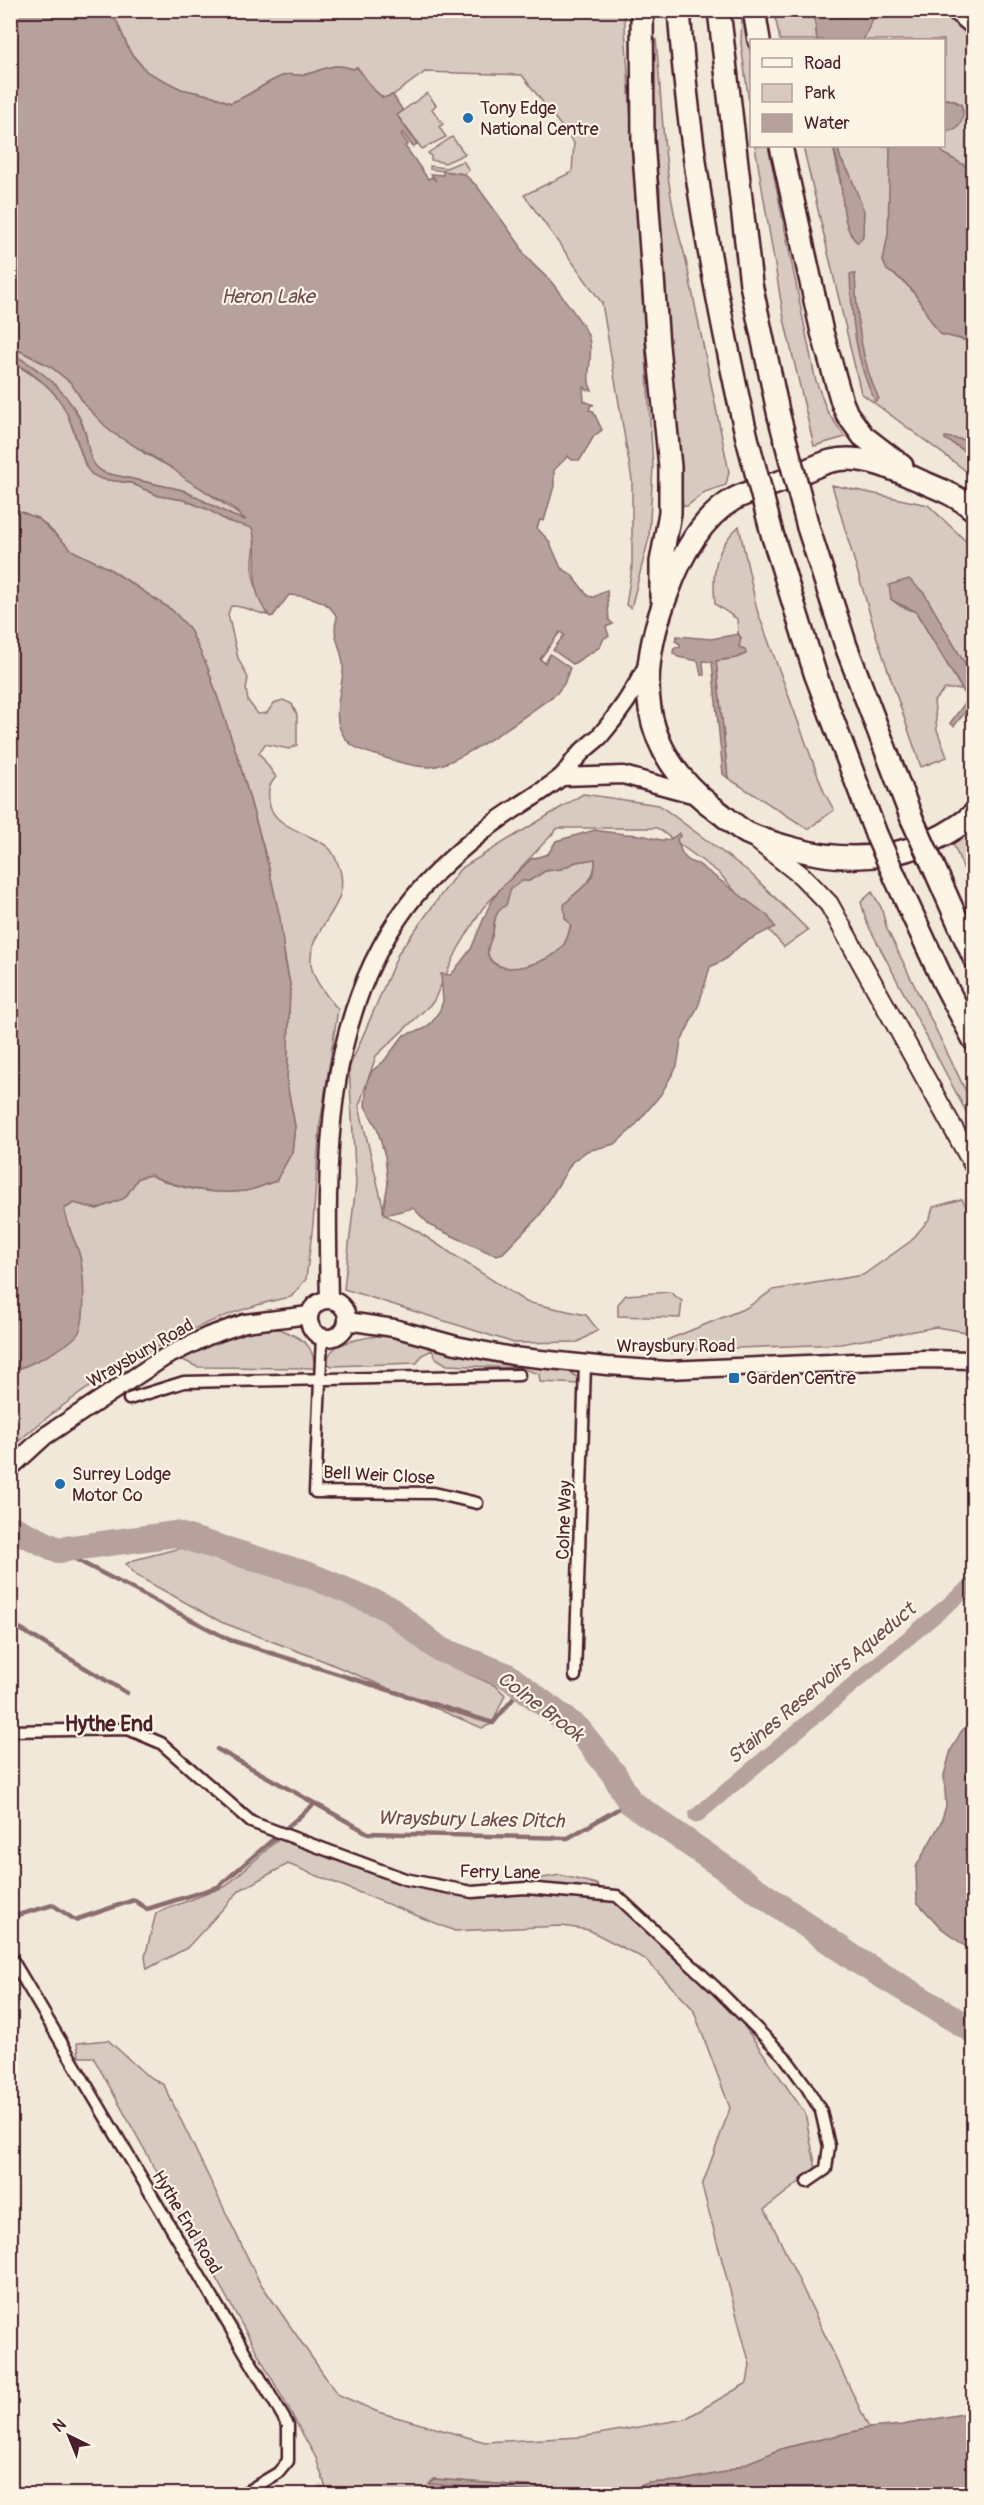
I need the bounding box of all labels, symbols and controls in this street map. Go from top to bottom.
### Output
legend [750,39,945,147]
text: Road [804,52,841,75]
text: Park [804,82,836,105]
place label: Tony Edge National Centre [480,97,599,141]
marker: Tony Edge National Centre [461,111,475,125]
text: Water [804,112,850,135]
water label: Heron Lake [221,284,317,309]
street label: Wraysbury Road [83,1314,198,1393]
street label: Wraysbury Road [616,1335,736,1358]
place label: Garden Centre [746,1367,856,1390]
marker: Garden Centre [727,1371,741,1385]
street label: Bell Weir Close [323,1461,435,1490]
place label: Surrey Lodge Motor Co [72,1463,171,1507]
marker: Surrey Lodge Motor Co [53,1477,67,1491]
street label: Colne Way [552,1480,577,1560]
water label: Staines Reservoirs Aqueduct [722,1596,922,1770]
water label: Colne Brook [493,1666,590,1748]
district label: Hythe End [65,1711,153,1738]
water label: Wraysbury Lakes Ditch [377,1805,566,1834]
street label: Ferry Lane [459,1860,541,1885]
street label: Hythe End Road [147,2166,227,2278]
north arrow [39,2406,99,2466]
text: N [49,2415,70,2437]

